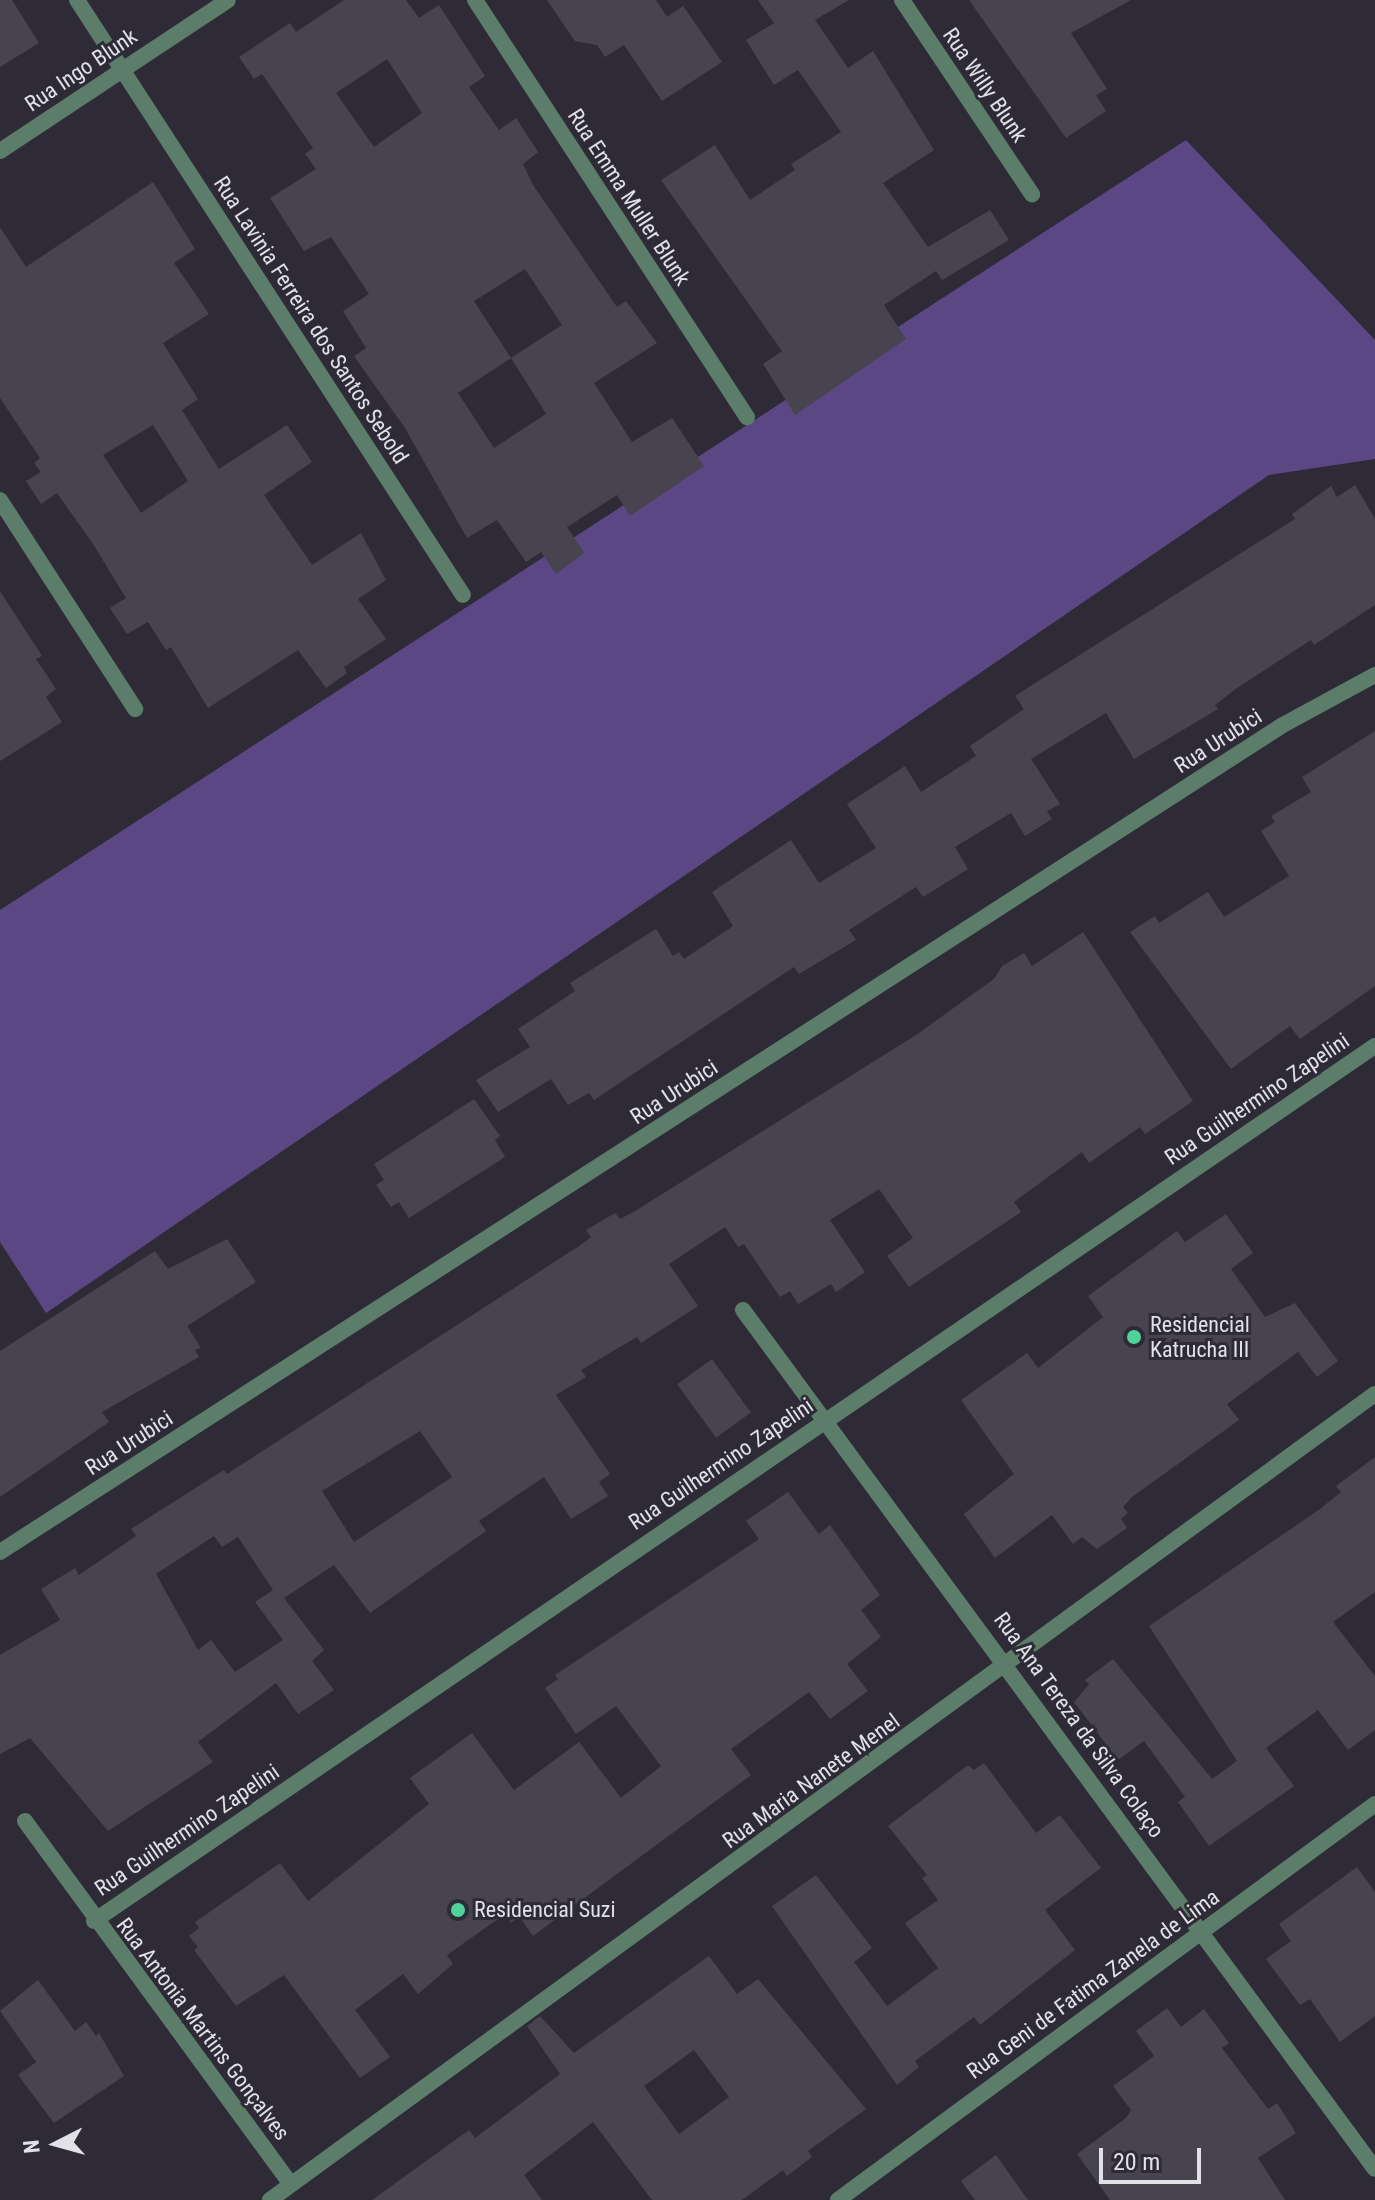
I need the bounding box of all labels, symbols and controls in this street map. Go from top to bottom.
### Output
street label: Rua Ingo Blunk [20,23,142,117]
street label: Rua Willy Blunk [937,23,1033,147]
street label: Rua Emma Muller Blunk [562,104,696,290]
street label: Rua Lavinia Ferreira dos Santos Sebold [208,171,414,469]
street label: Rua Urubici [1169,703,1267,779]
street label: Rua Guilhermino Zapelini [1160,1027,1354,1171]
street label: Rua Urubici [625,1054,723,1130]
place label: Residencial Katrucha III [1150,1311,1250,1362]
marker: Residencial Katrucha III [1125,1328,1143,1346]
street label: Rua Guilhermino Zapelini [624,1392,818,1536]
street label: Rua Urubici [80,1405,178,1481]
street label: Rua Ana Tereza da Silva Colaço [988,1607,1170,1843]
street label: Rua Maria Nanete Menel [717,1708,905,1854]
street label: Rua Guilhermino Zapelini [90,1758,284,1902]
street label: Rua Geni de Fatima Zanela de Lima [962,1884,1224,2084]
place label: Residencial Suzi [474,1897,616,1923]
marker: Residencial Suzi [449,1901,467,1919]
street label: Rua Antonia Martins Gonçalves [111,1913,295,2145]
north arrow [16,2104,96,2184]
scale bar [1103,2132,1205,2182]
text: N [18,2139,45,2155]
text: 20 m [1113,2148,1160,2176]

